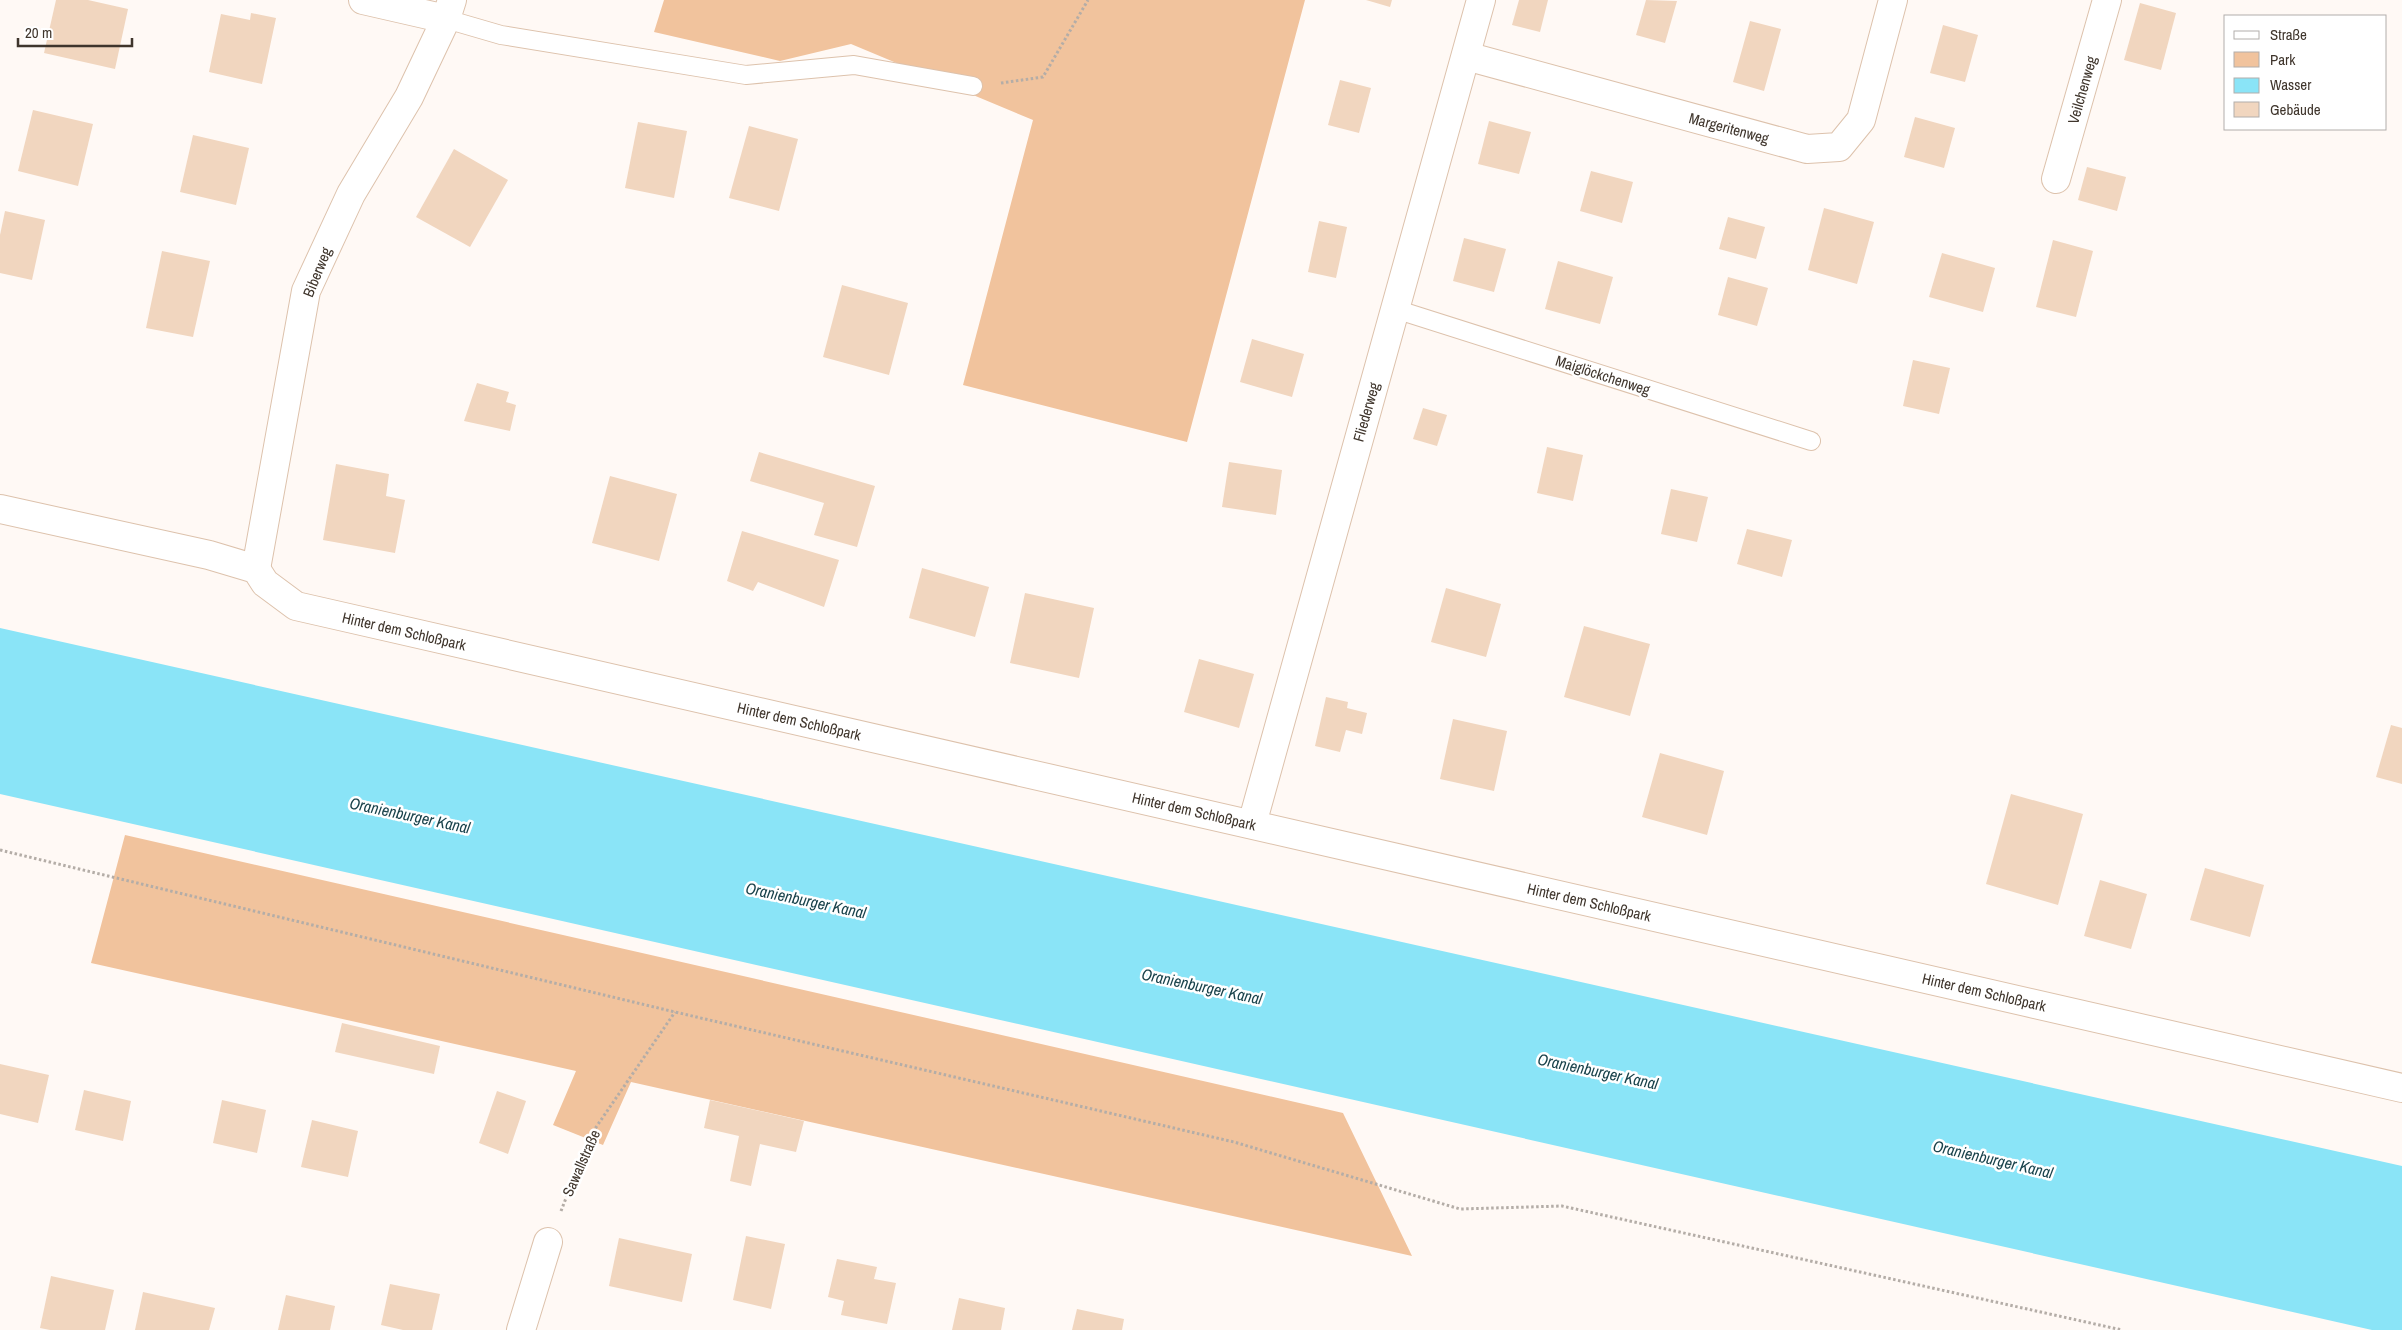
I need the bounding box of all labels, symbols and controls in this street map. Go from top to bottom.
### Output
scale bar [18,15,131,47]
legend [2224,15,2387,130]
text: 20 m [25,22,52,43]
text: Straße [2270,24,2307,45]
text: Park [2270,49,2296,70]
street label: Veilchenweg [2062,53,2102,126]
text: Wasser [2270,74,2311,95]
text: Gebäude [2270,99,2321,120]
street label: Margeritenweg [1687,107,1771,149]
street label: Biberweg [298,244,337,300]
street label: Maiglöckchenweg [1553,350,1653,400]
street label: Fliederweg [1348,380,1385,444]
street label: Hinter dem Schloßpark [340,607,469,656]
street label: Hinter dem Schloßpark [735,697,864,746]
street label: Hinter dem Schloßpark [1130,787,1259,836]
water label: Oranienburger Kanal [348,792,473,839]
water label: Oranienburger Kanal [744,877,869,924]
street label: Hinter dem Schloßpark [1525,878,1654,927]
water label: Oranienburger Kanal [1140,963,1265,1010]
street label: Hinter dem Schloßpark [1920,968,2049,1017]
water label: Oranienburger Kanal [1536,1048,1661,1095]
street label: Sawallstraße [557,1126,605,1200]
water label: Oranienburger Kanal [1931,1135,2056,1184]

